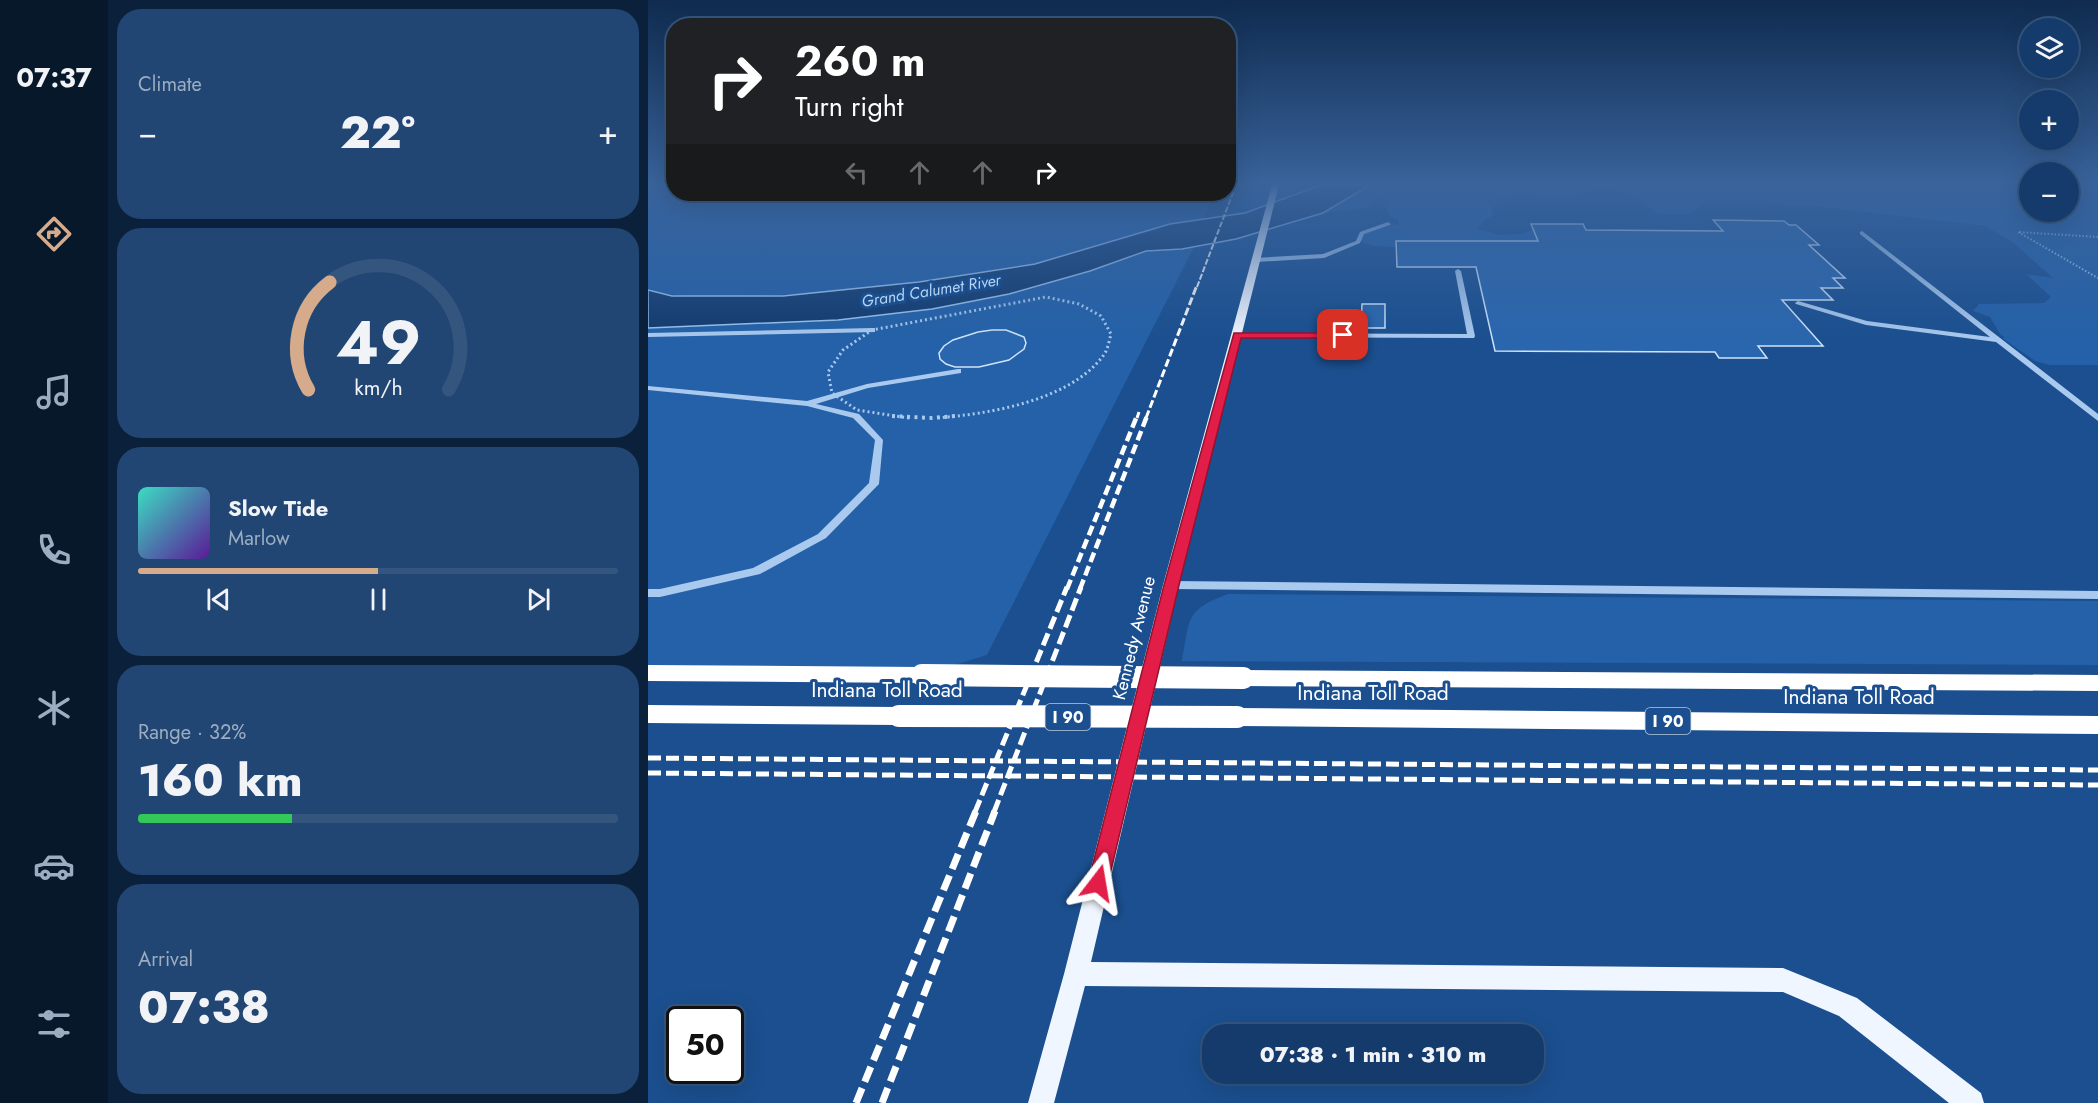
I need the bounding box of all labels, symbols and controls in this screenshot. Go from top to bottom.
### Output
map controls [2019,18,2079,222]
button: layers [2019,18,2079,78]
text: 260 m [795,31,926,92]
icon: right [696,42,774,120]
text: 07:37 [16,58,92,97]
text: Climate [138,70,202,99]
text: Turn right [795,87,903,126]
button: + [2019,90,2079,150]
text: 22° [340,100,415,165]
text: − [138,109,157,156]
text: + [598,109,618,156]
icon: left [840,156,873,189]
icon: ahead [903,156,936,189]
icon: ahead [966,156,999,189]
icon: right [1029,156,1062,189]
button: − [2019,162,2079,222]
icon: directions [33,213,75,255]
water label: Grand Calumet River [860,268,1004,313]
text: 49 [335,297,421,387]
pin [1317,309,1368,360]
icon: arrive [1326,318,1359,351]
icon: music [33,371,75,413]
text: km/h [354,372,402,403]
text: Slow Tide [228,492,328,524]
text: Marlow [228,524,290,553]
icon: phone [33,529,75,571]
street label: Kennedy Avenue [1106,573,1162,703]
icon: previous [202,583,235,616]
icon: pause [362,583,395,616]
icon: next [522,583,555,616]
street label: Indiana Toll Road [811,675,963,705]
street label: Indiana Toll Road [1297,678,1449,708]
street label: Indiana Toll Road [1783,682,1935,712]
icon: climate [33,687,75,729]
road number: I 90 [1046,704,1090,730]
road number: I 90 [1646,708,1690,734]
text: Range · 32% [138,718,246,747]
text: 160 km [138,748,302,813]
icon: car [33,845,75,887]
position arrow [1066,851,1130,915]
text: Arrival [138,945,193,974]
text: 07:38 [138,975,270,1040]
icon: filters [33,1003,75,1045]
speed limit sign: 50 [666,1006,744,1084]
text: 07:38 · 1 min · 310 m [1260,1038,1486,1070]

